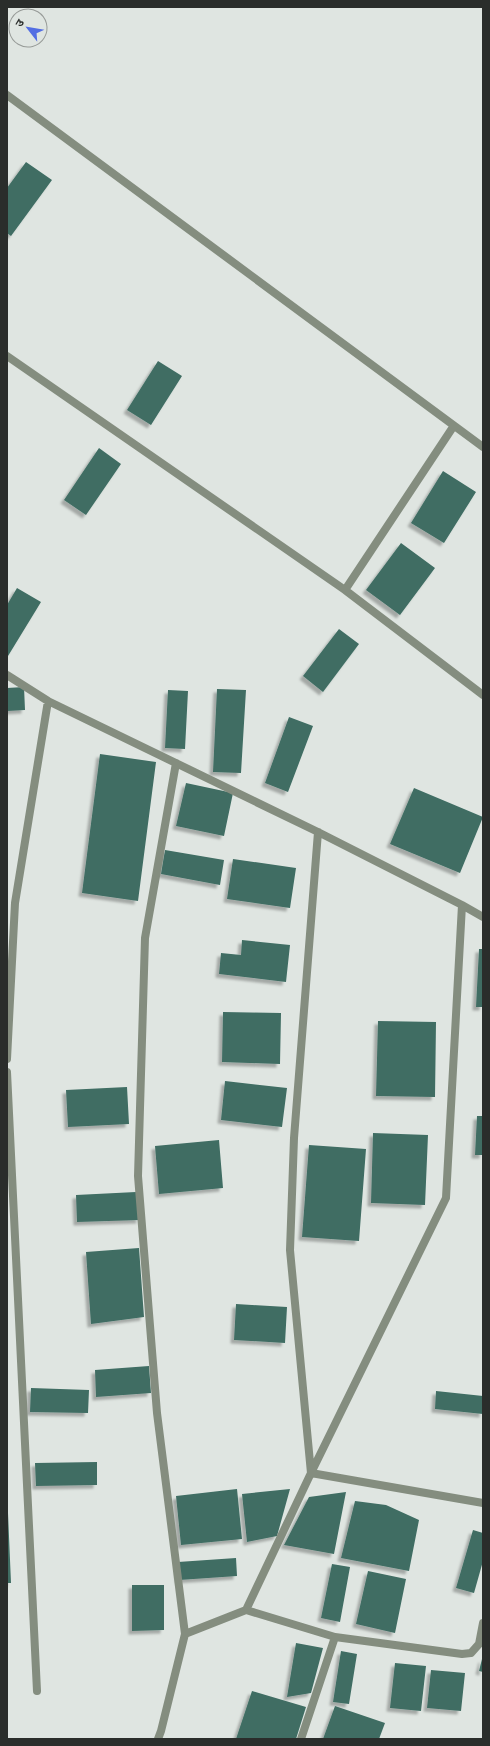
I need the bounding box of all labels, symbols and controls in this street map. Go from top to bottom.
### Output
north arrow [8,8,48,48]
text: उ [13,17,28,30]

